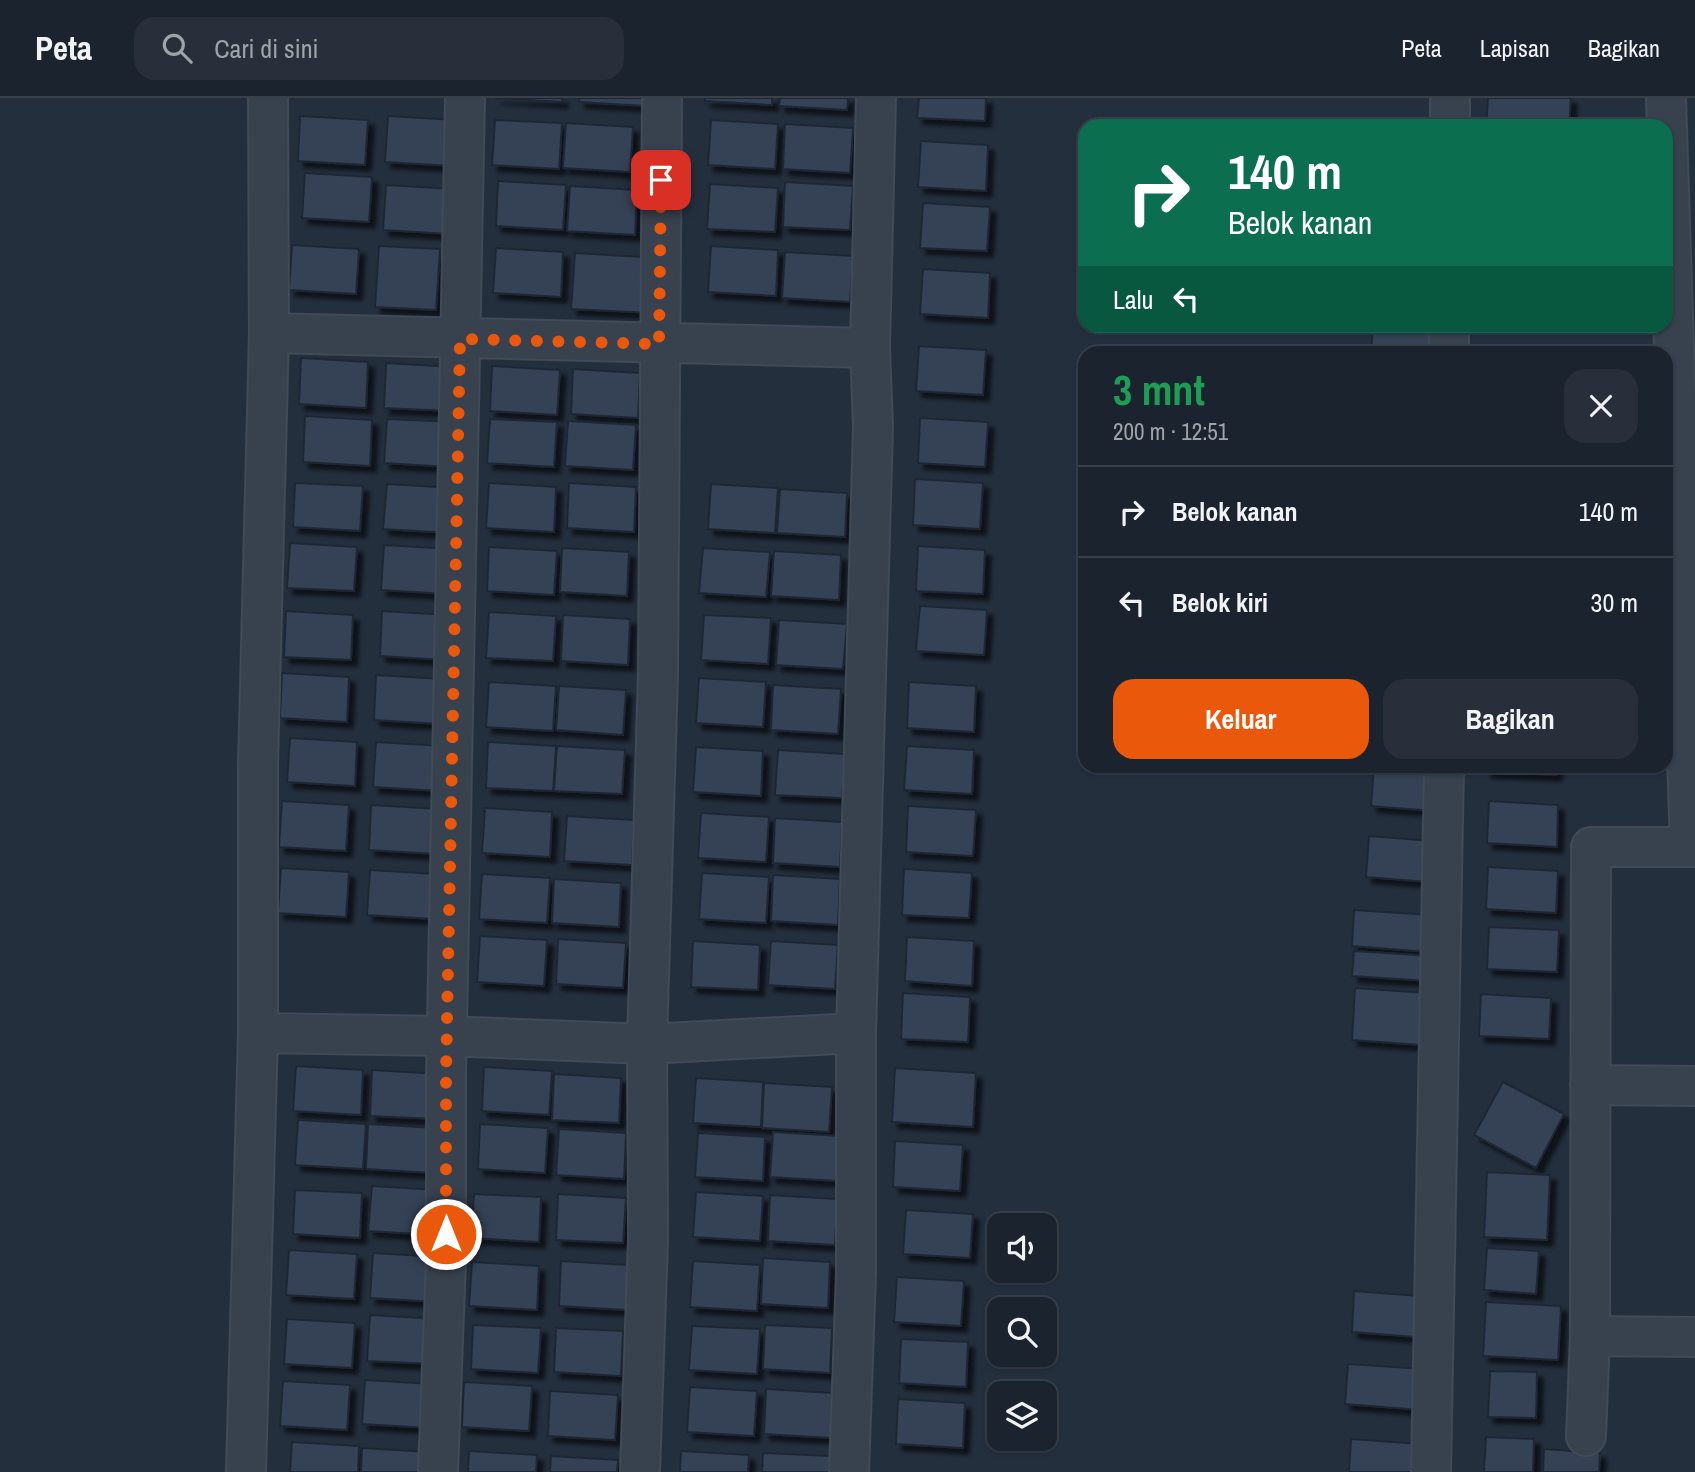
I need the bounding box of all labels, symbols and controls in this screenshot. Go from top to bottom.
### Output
search box [134,17,624,80]
text: Peta [35,26,92,70]
icon: search [158,29,196,67]
text: Cari di sini [214,31,318,66]
text: Peta [1401,32,1442,64]
text: Lapisan [1480,32,1550,64]
text: Bagikan [1588,32,1660,64]
text: 140 m [1228,138,1342,204]
icon: right [1113,147,1204,238]
pin [631,150,691,210]
icon: arrive [642,161,680,199]
text: Belok kanan [1228,201,1372,244]
icon: left [1167,280,1205,318]
text: Lalu [1113,282,1153,317]
text: 3 mnt [1113,362,1205,418]
button: close [1564,369,1638,443]
text: 200 m · 12:51 [1113,416,1228,447]
icon: right [1113,493,1151,531]
text: Belok kanan [1172,494,1298,529]
text: 140 m [1579,494,1638,529]
icon: left [1113,584,1151,622]
text: Belok kiri [1172,585,1268,620]
text: 30 m [1591,585,1638,620]
button: Keluar [1113,679,1369,759]
button: Bagikan [1383,679,1638,759]
position arrow [409,1197,483,1271]
map controls [987,1213,1057,1451]
button: sound [987,1213,1057,1283]
button: search [987,1297,1057,1367]
button: layers [987,1381,1057,1451]

